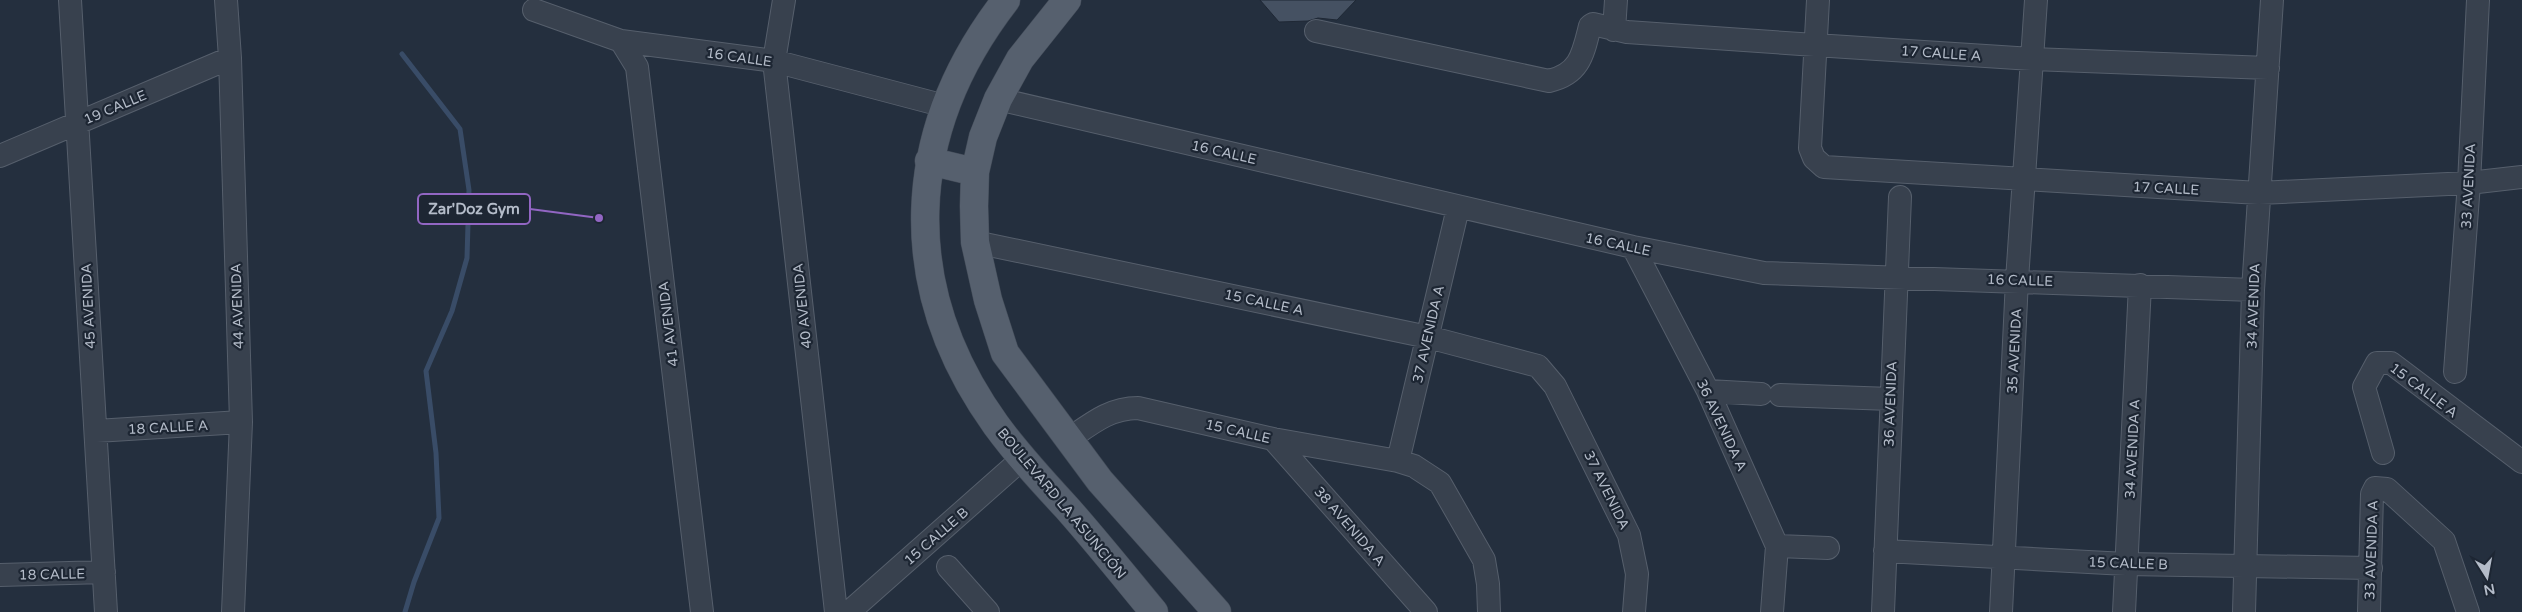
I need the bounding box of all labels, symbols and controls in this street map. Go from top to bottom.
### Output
street label: 17 CALLE A [1900,42,1982,65]
street label: 16 CALLE [705,44,773,71]
street label: 19 CALLE [81,87,149,128]
street label: 16 CALLE [1190,137,1258,168]
street label: 33 AVENIDA [2458,143,2479,229]
street label: 17 CALLE [2132,178,2200,199]
callout: Zar'Doz Gym [418,194,530,224]
text: Zar'Doz Gym [428,200,520,219]
street label: 16 CALLE [1584,229,1652,260]
street label: 40 AVENIDA [790,262,815,349]
street label: 45 AVENIDA [78,263,99,349]
street label: 44 AVENIDA [228,263,247,349]
street label: 34 AVENIDA [2244,263,2263,349]
street label: 16 CALLE [1986,271,2054,290]
street label: 41 AVENIDA [655,280,682,367]
street label: 37 AVENIDA A [1409,284,1448,385]
street label: 15 CALLE A [1223,286,1305,319]
street label: 35 AVENIDA [2004,308,2025,394]
street label: 15 CALLE A [2386,359,2461,421]
street label: 36 AVENIDA [1881,361,1900,447]
street label: 36 AVENIDA A [1693,376,1750,474]
street label: 34 AVENIDA A [2121,399,2144,499]
street label: 15 CALLE [1204,416,1272,447]
street label: 18 CALLE A [127,417,209,438]
street label: BOULEVARD LA ASUNCIÓN [994,425,1130,582]
street label: 37 AVENIDA [1580,448,1633,532]
street label: 38 AVENIDA A [1310,483,1389,570]
street label: 33 AVENIDA A [2361,500,2382,600]
street label: 15 CALLE B [901,504,972,569]
north arrow [2462,552,2512,602]
street label: 15 CALLE B [2088,554,2168,573]
street label: 18 CALLE [19,565,85,584]
text: N [2482,580,2497,599]

